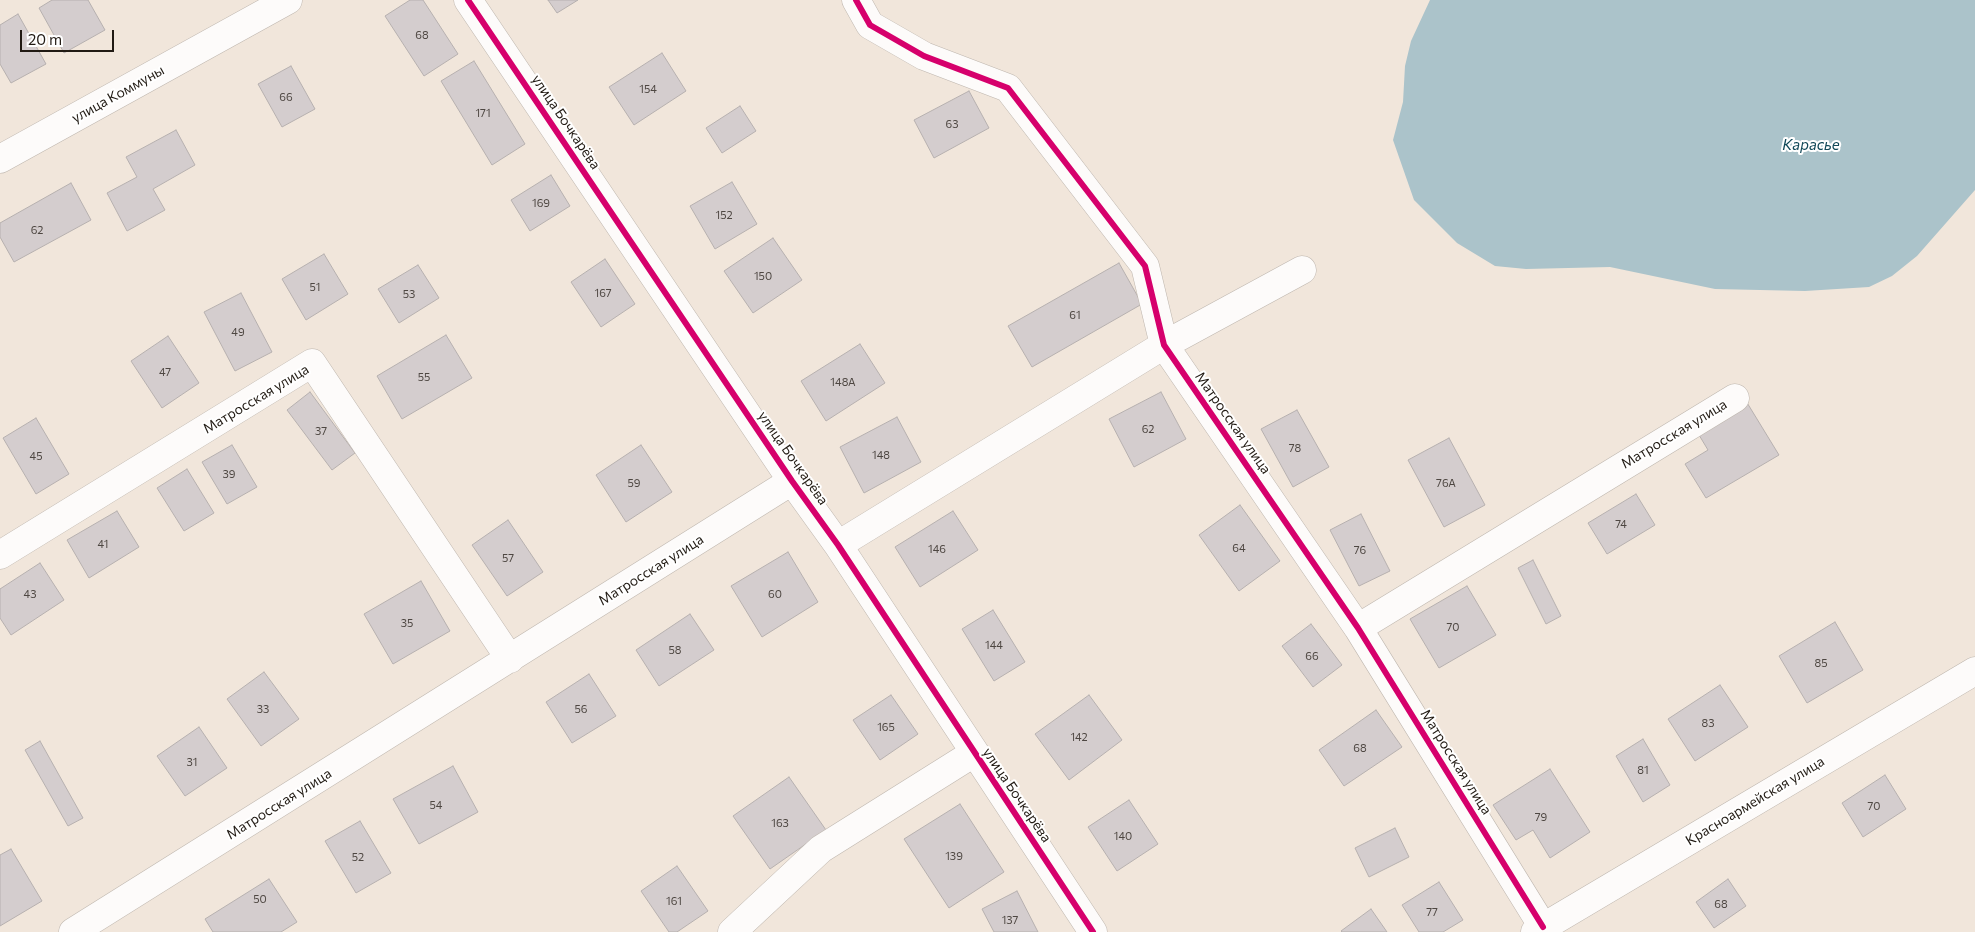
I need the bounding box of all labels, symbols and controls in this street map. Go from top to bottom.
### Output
scale bar [22,20,116,52]
house number: 68 [415,28,429,42]
text: 20 m [28,30,62,48]
street label: улица Коммуны [69,62,167,126]
street label: улица Бочкарёва [528,71,604,173]
house number: 154 [639,82,657,96]
house number: 66 [279,90,293,104]
house number: 171 [475,106,491,120]
house number: 63 [946,117,958,131]
water label: Карасье [1782,136,1840,154]
house number: 169 [532,196,550,210]
house number: 152 [715,208,733,222]
house number: 62 [31,223,43,237]
house number: 150 [754,269,772,283]
house number: 51 [309,280,321,294]
house number: 167 [594,286,612,300]
house number: 53 [403,287,415,301]
house number: 61 [1069,308,1081,322]
house number: 49 [231,325,245,339]
street label: Матросская улица [200,361,312,437]
house number: 47 [159,365,171,379]
street label: Матросская улица [1192,369,1274,477]
house number: 55 [418,370,430,384]
house number: 148А [830,375,856,389]
street label: Матросская улица [1618,396,1730,472]
street label: улица Бочкарёва [754,408,832,508]
house number: 62 [1142,422,1154,436]
house number: 37 [315,424,327,438]
house number: 78 [1289,441,1301,455]
house number: 148 [872,448,890,462]
house number: 45 [30,449,42,463]
house number: 39 [223,467,235,481]
house number: 59 [628,476,640,490]
house number: 76А [1436,476,1456,490]
house number: 74 [1615,517,1627,531]
street label: Матросская улица [595,531,707,609]
house number: 41 [98,537,108,551]
house number: 64 [1232,541,1246,555]
house number: 146 [928,542,946,556]
house number: 76 [1354,543,1366,557]
house number: 57 [502,551,514,565]
house number: 43 [24,587,36,601]
house number: 60 [768,587,782,601]
house number: 35 [401,616,413,630]
house number: 70 [1447,620,1459,634]
house number: 144 [985,638,1003,652]
house number: 58 [669,643,681,657]
house number: 66 [1305,649,1319,663]
house number: 85 [1815,656,1827,670]
house number: 33 [257,702,269,716]
house number: 56 [575,702,587,716]
street label: Матросская улица [1417,706,1495,818]
house number: 83 [1702,716,1714,730]
house number: 165 [877,720,895,734]
house number: 142 [1070,730,1088,744]
house number: 68 [1353,741,1367,755]
street label: улица Бочкарёва [979,744,1055,846]
street label: Красноармейская улица [1683,753,1827,849]
house number: 31 [187,755,197,769]
house number: 81 [1637,763,1649,777]
street label: Матросская улица [223,765,335,843]
house number: 54 [430,798,442,812]
house number: 70 [1868,799,1880,813]
house number: 79 [1535,810,1547,824]
house number: 163 [771,816,789,830]
house number: 140 [1114,829,1132,843]
house number: 139 [945,849,963,863]
house number: 52 [352,850,364,864]
house number: 50 [253,892,267,906]
house number: 161 [666,894,682,908]
house number: 68 [1714,897,1728,911]
house number: 77 [1426,905,1438,919]
house number: 137 [1002,913,1018,927]

